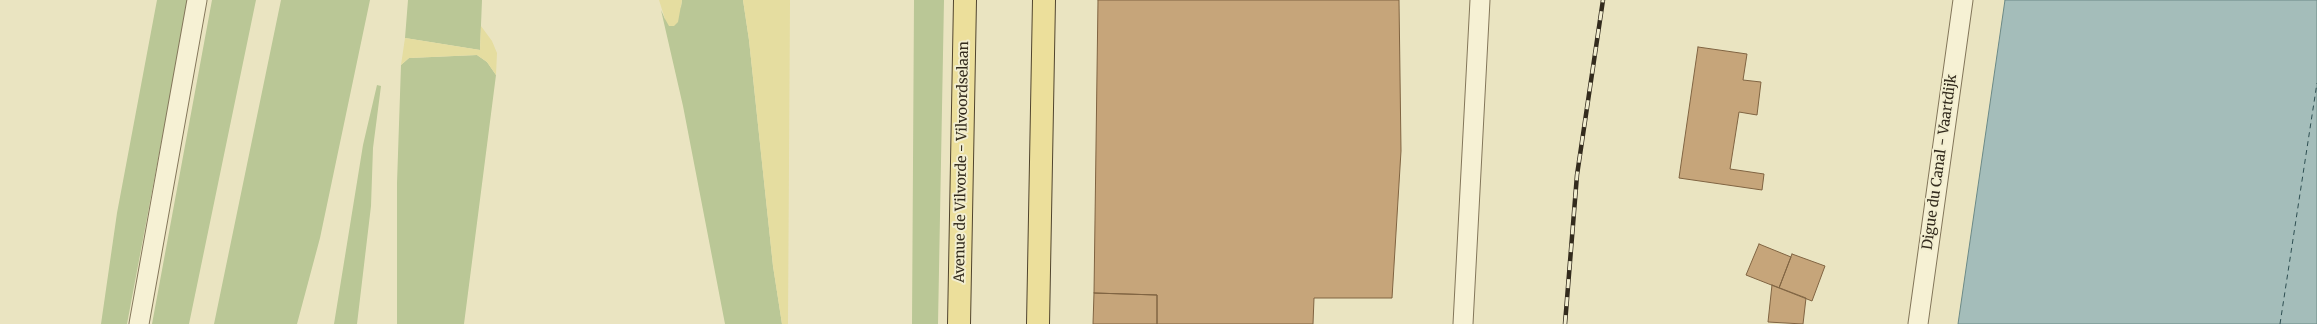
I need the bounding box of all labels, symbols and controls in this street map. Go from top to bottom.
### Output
street label: Avenue de Vilvorde - Vilvoordselaan [951,41,973,283]
street label: Digue du Canal - Vaartdijk [1919,73,1961,251]

